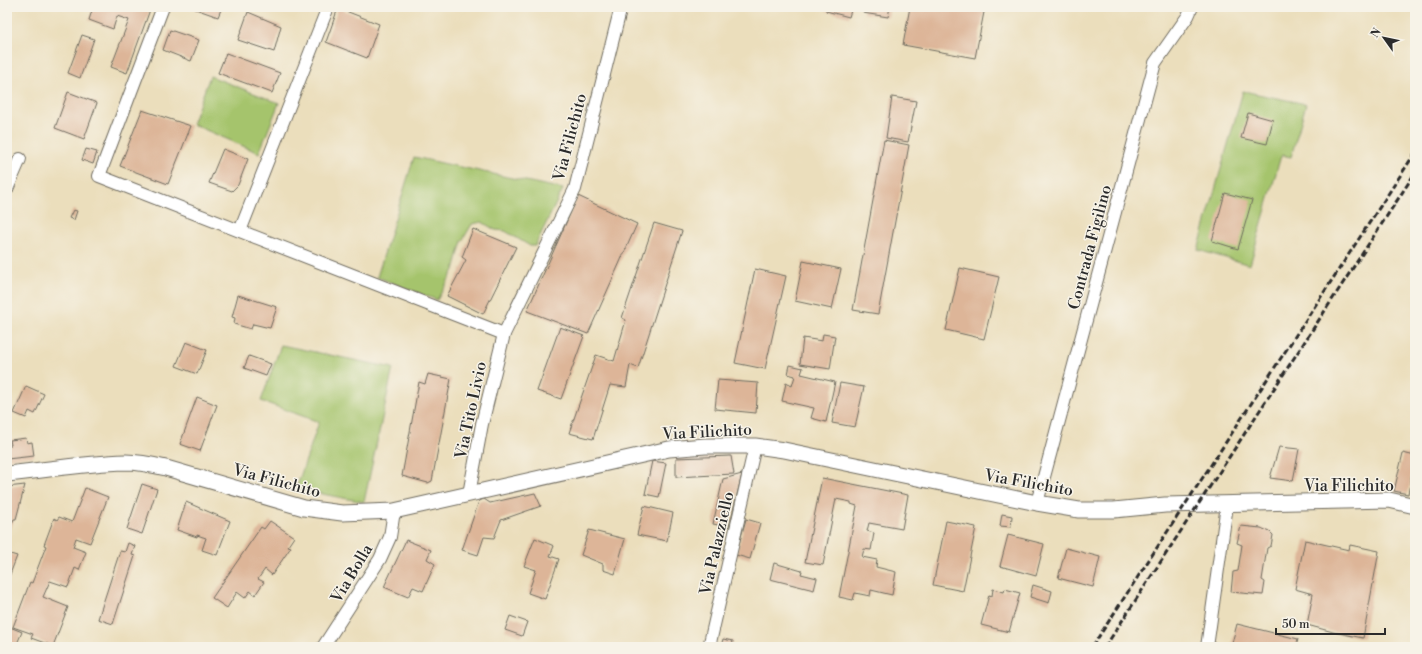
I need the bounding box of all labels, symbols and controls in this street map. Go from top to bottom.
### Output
north arrow [1364,18,1404,58]
text: N [1368,25,1385,41]
street label: Via Filichito [548,91,591,184]
street label: Contrada Figilino [1064,183,1116,312]
street label: Via Tito Livio [451,360,491,462]
street label: Via Filichito [661,420,752,444]
street label: Via Filichito [230,459,323,502]
street label: Via Filichito [982,465,1075,501]
street label: Via Filichito [1303,476,1394,496]
street label: Via Palazziello [695,490,739,598]
street label: Via Bolla [326,540,378,607]
scale bar [1276,610,1385,636]
text: 50 m [1282,617,1310,632]

